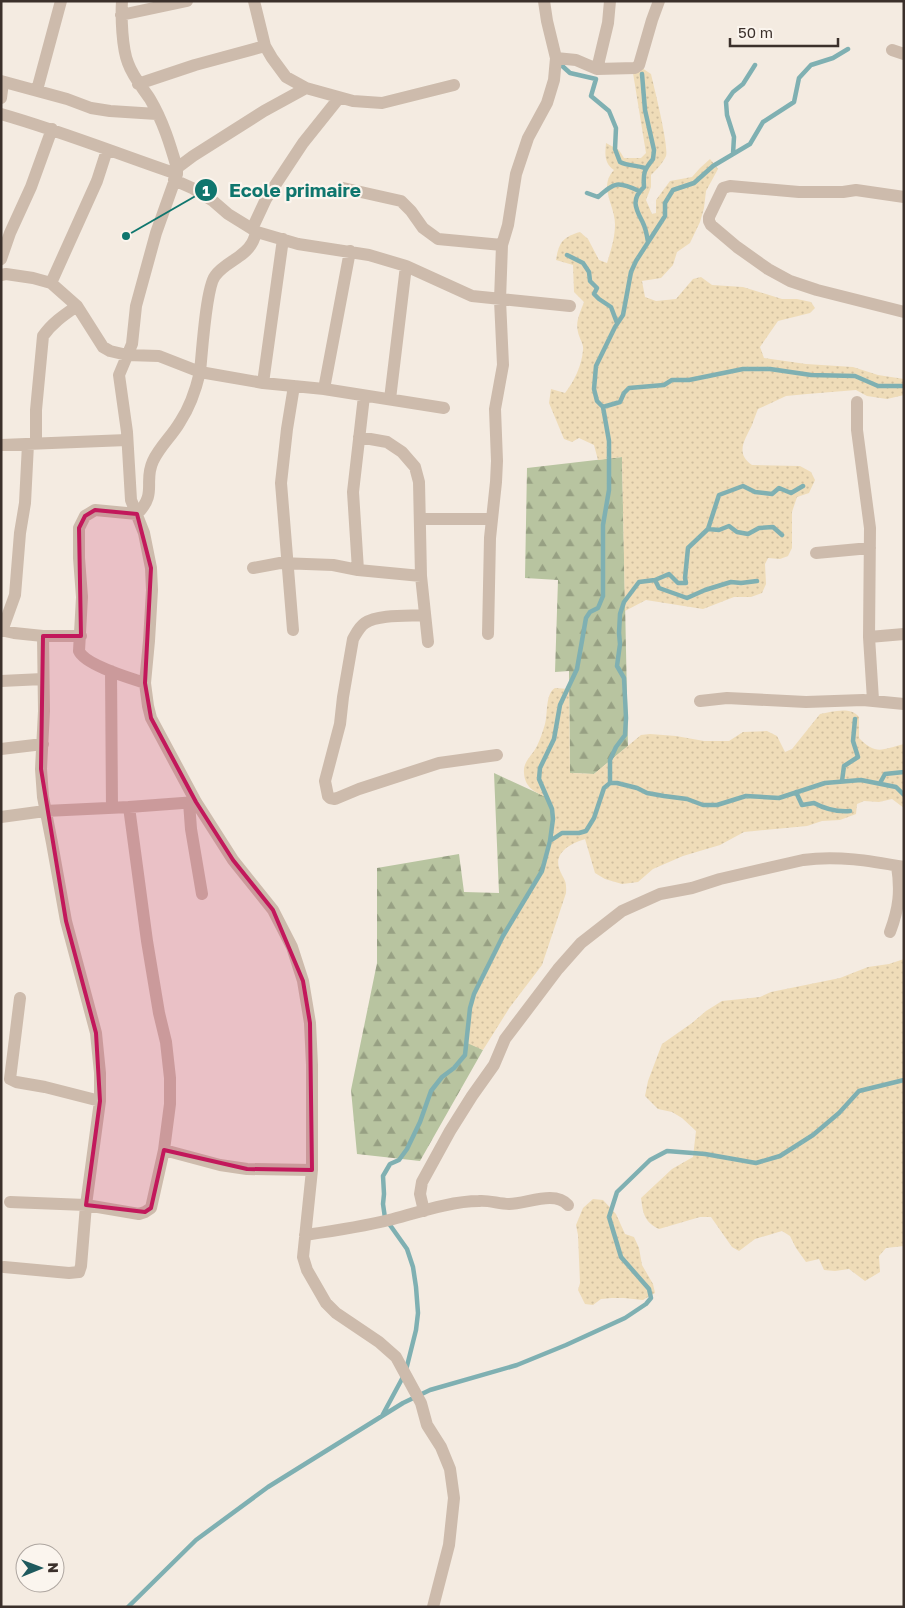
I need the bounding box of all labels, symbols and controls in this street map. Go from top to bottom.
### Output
scale bar [730,15,838,47]
text: 50 m [738,23,773,41]
callout: Ecole primaire [194,173,371,207]
text: Ecole primaire [229,178,361,201]
text: 1 [202,181,210,199]
north arrow [15,1543,65,1593]
text: N [45,1562,62,1573]

